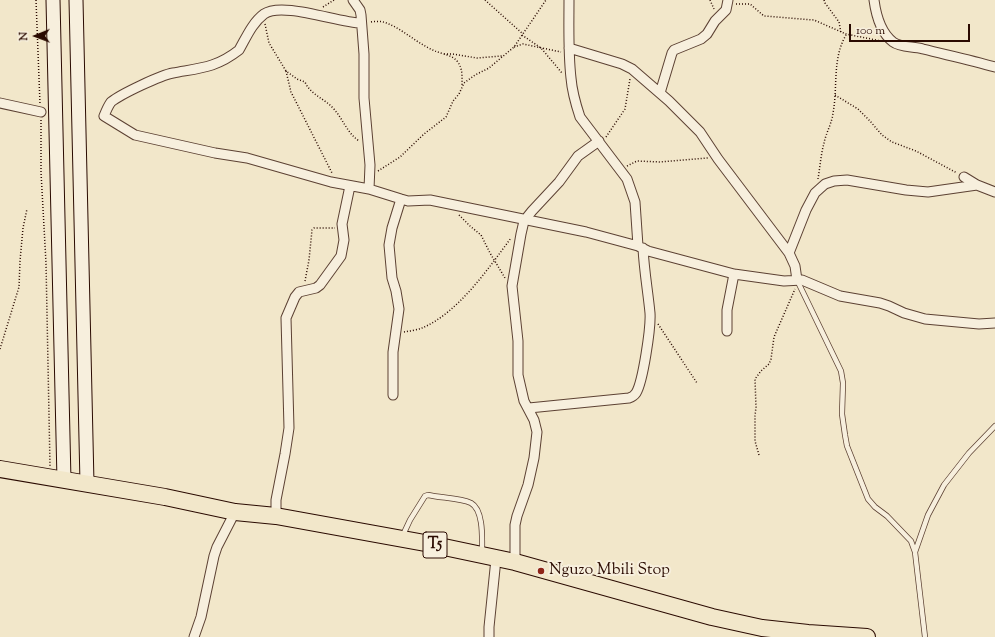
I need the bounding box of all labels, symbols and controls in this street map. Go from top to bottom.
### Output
north arrow [16,16,56,56]
scale bar [851,16,972,42]
text: 100 m [856,22,885,40]
text: N [16,32,32,41]
road number: T5 [423,532,447,558]
place label: Nguzo Mbili Stop [549,561,670,581]
marker: Nguzo Mbili Stop [536,566,546,576]

